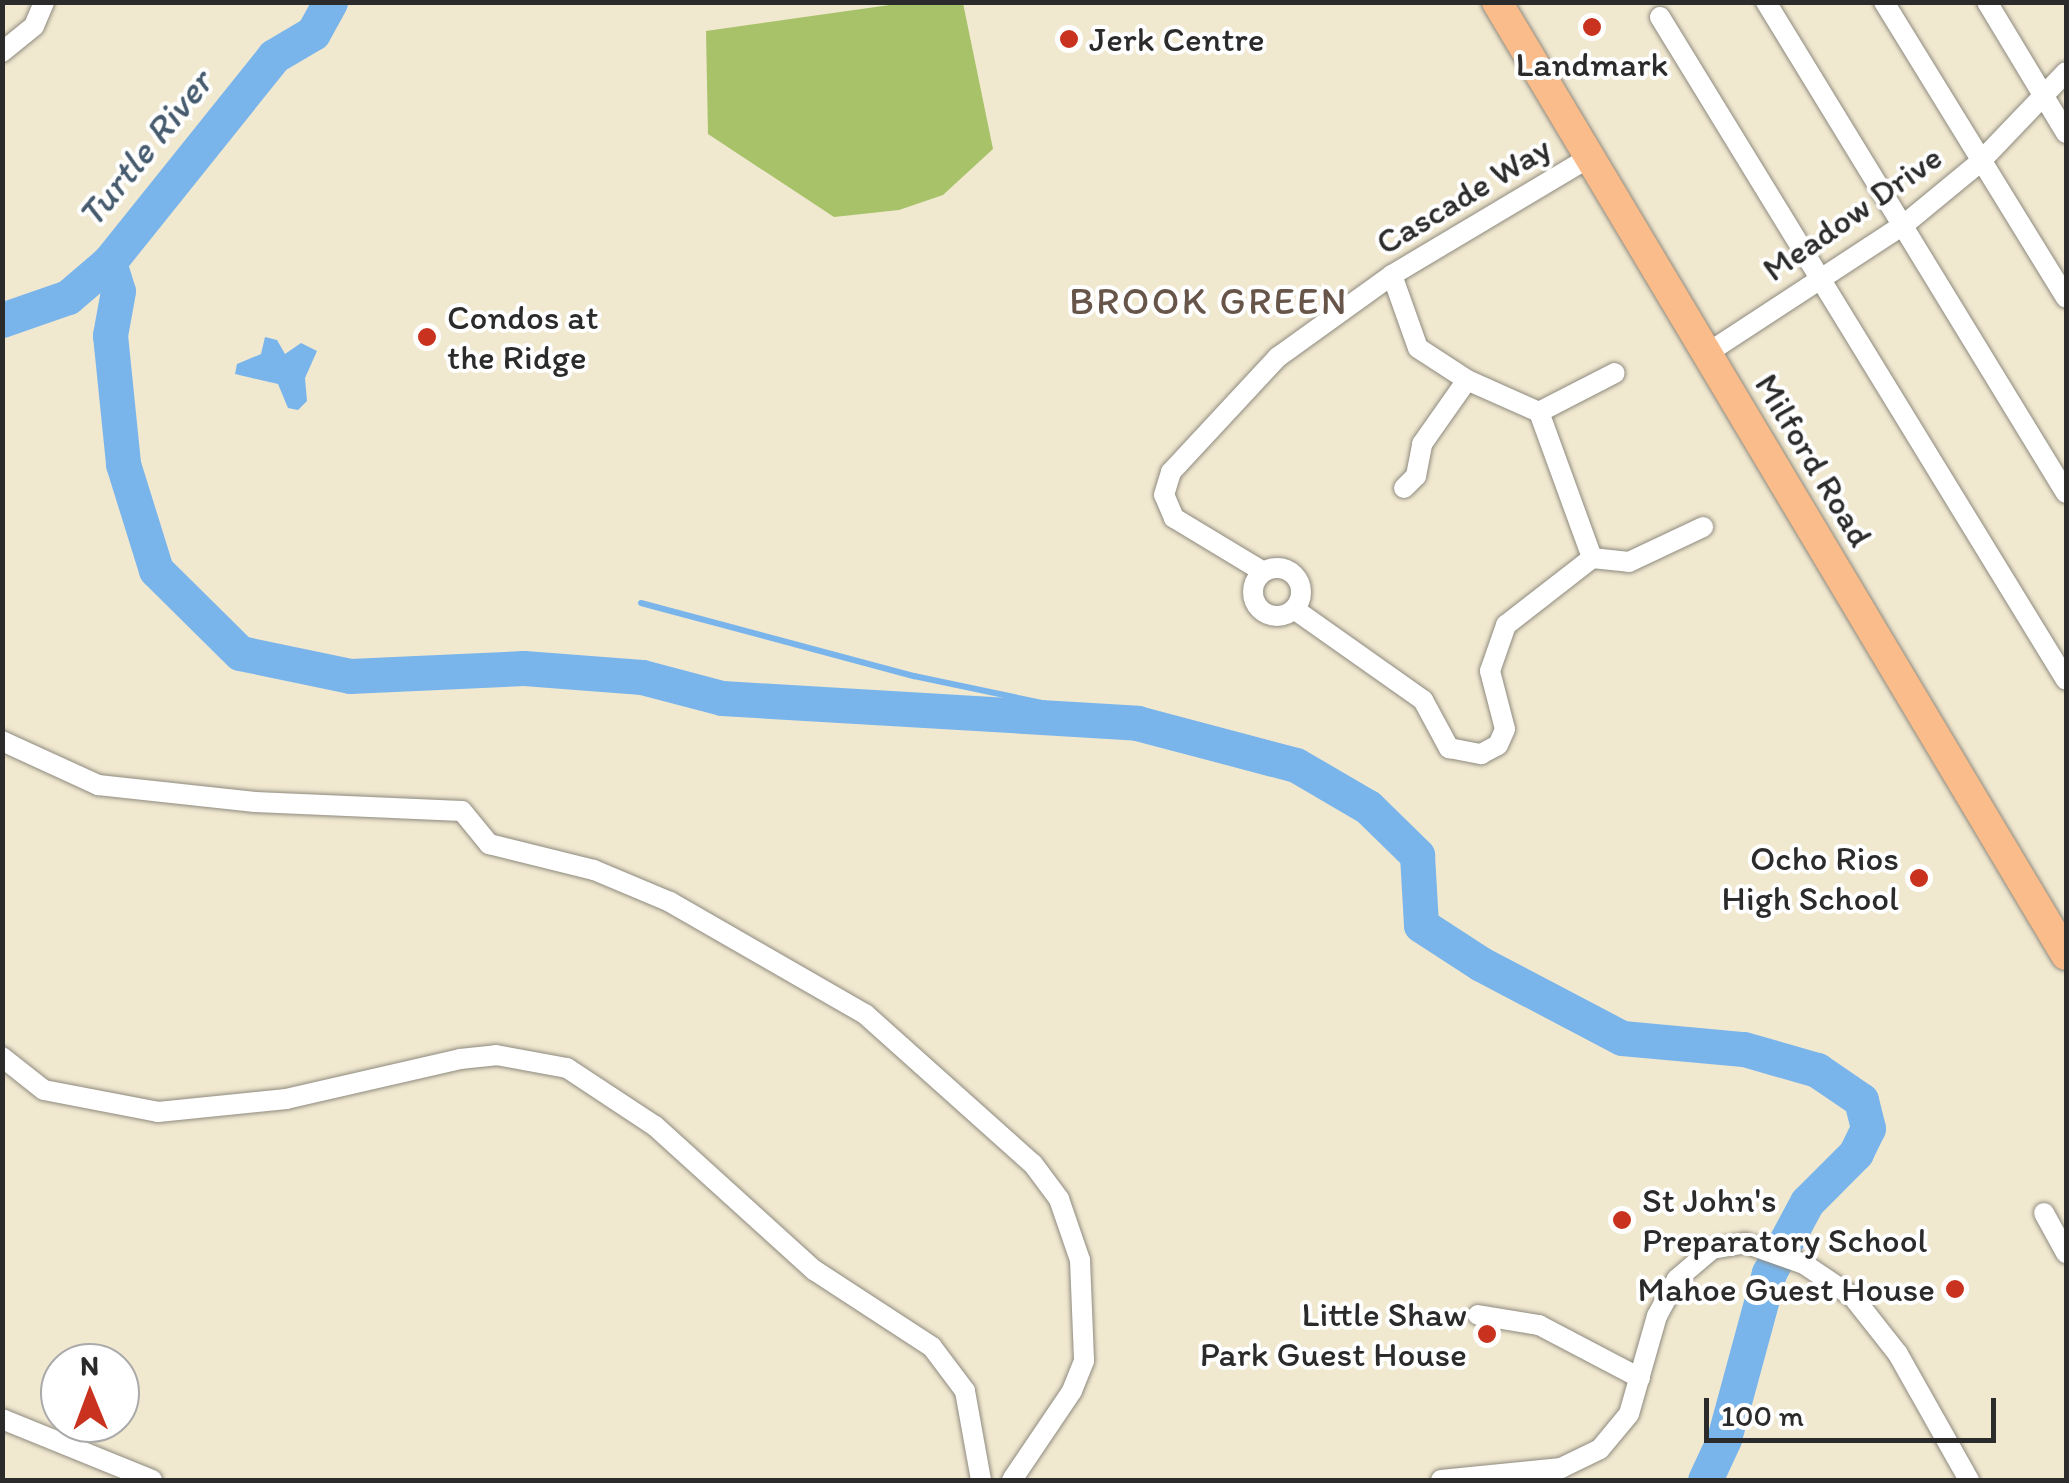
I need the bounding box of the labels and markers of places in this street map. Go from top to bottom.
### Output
marker: Landmark [1581,16,1603,38]
place label: Jerk Centre [1089,18,1265,60]
marker: Jerk Centre [1058,28,1080,50]
place label: Landmark [1516,43,1668,85]
place label: Condos at the Ridge [447,296,599,378]
marker: Condos at the Ridge [416,326,438,348]
place label: Ocho Rios High School [1723,837,1899,919]
marker: Ocho Rios High School [1908,867,1930,889]
place label: St John's Preparatory School [1642,1179,1927,1261]
marker: St John's Preparatory School [1611,1209,1633,1231]
place label: Mahoe Guest House [1638,1268,1935,1310]
marker: Mahoe Guest House [1944,1278,1966,1300]
place label: Little Shaw Park Guest House [1200,1293,1467,1375]
marker: Little Shaw Park Guest House [1476,1323,1498,1345]

